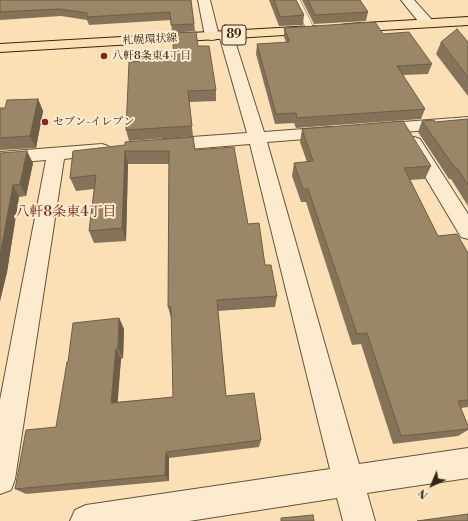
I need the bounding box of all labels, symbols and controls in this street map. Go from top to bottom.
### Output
road number: 89 [222,25,246,45]
street label: 札幌環状線 [122,32,178,48]
place label: 八軒8条東4丁目 [112,49,191,63]
marker: 八軒8条東4丁目 [99,51,109,61]
place label: セブン-イレブン [53,115,134,129]
marker: セブン-イレブン [40,117,50,127]
district label: 八軒8条東4丁目 [16,205,116,221]
north arrow [412,465,452,505]
text: N [416,486,432,502]

